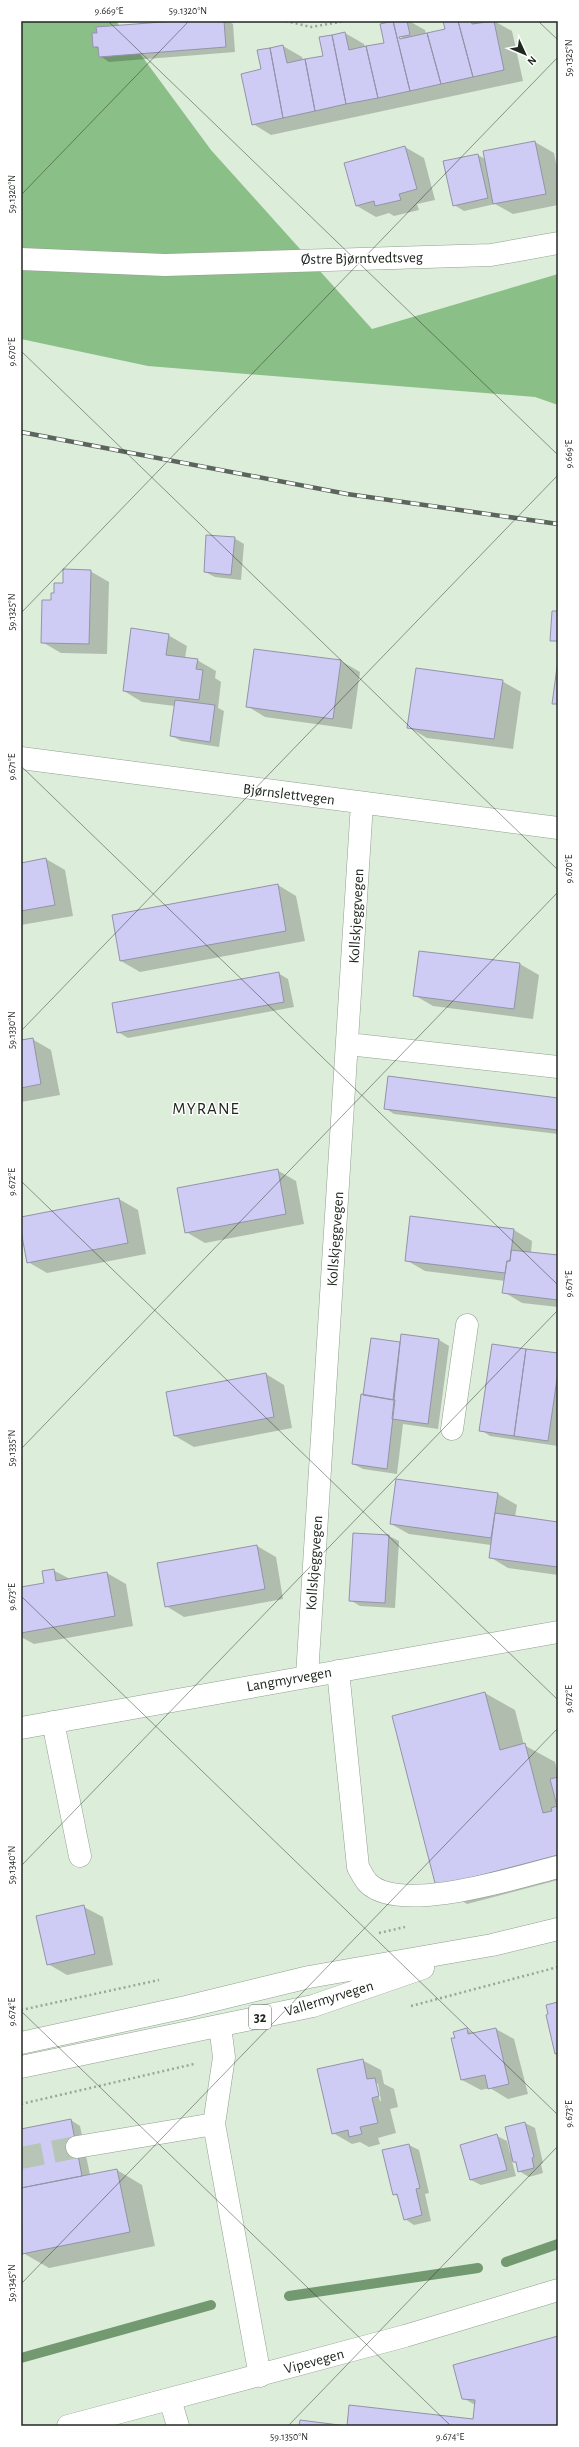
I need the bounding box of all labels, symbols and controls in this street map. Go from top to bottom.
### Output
text: 9.669°E [95,6,124,16]
text: 59.1320°N [169,6,207,16]
north arrow [505,34,545,74]
text: 59.1325°N [564,39,574,77]
text: N [525,54,538,67]
text: 59.1320°N [7,175,17,213]
street label: Østre Bjørntvedtsveg [301,250,424,267]
text: 9.670°E [7,337,17,366]
text: 9.669°E [564,439,574,468]
text: 59.1325°N [7,593,17,631]
text: 9.671°E [7,753,17,781]
street label: Bjørnslettvegen [242,781,336,808]
text: 9.670°E [564,854,574,883]
street label: Kollskjeggvegen [347,868,366,964]
text: 59.1330°N [7,1011,17,1049]
district label: MYRANE [172,1100,240,1117]
text: 9.672°E [7,1168,17,1196]
street label: Kollskjeggvegen [325,1191,346,1287]
text: 9.671°E [564,1270,574,1298]
text: 59.1335°N [7,1430,17,1466]
street label: Kollskjeggvegen [304,1515,325,1611]
text: 9.673°E [7,1583,17,1611]
street label: Langmyrvegen [245,1665,333,1694]
text: 9.672°E [564,1685,574,1713]
text: 59.1340°N [7,1846,17,1884]
street label: Vallermyrvegen [283,1978,375,2019]
text: 9.674°E [7,1998,17,2026]
road number: 32 [249,2005,271,2029]
text: 9.673°E [564,2100,574,2128]
text: 59.1345°N [7,2264,17,2302]
street label: Vipevegen [282,2346,346,2377]
text: 59.1350°N [270,2432,308,2442]
text: 9.674°E [436,2432,464,2442]

